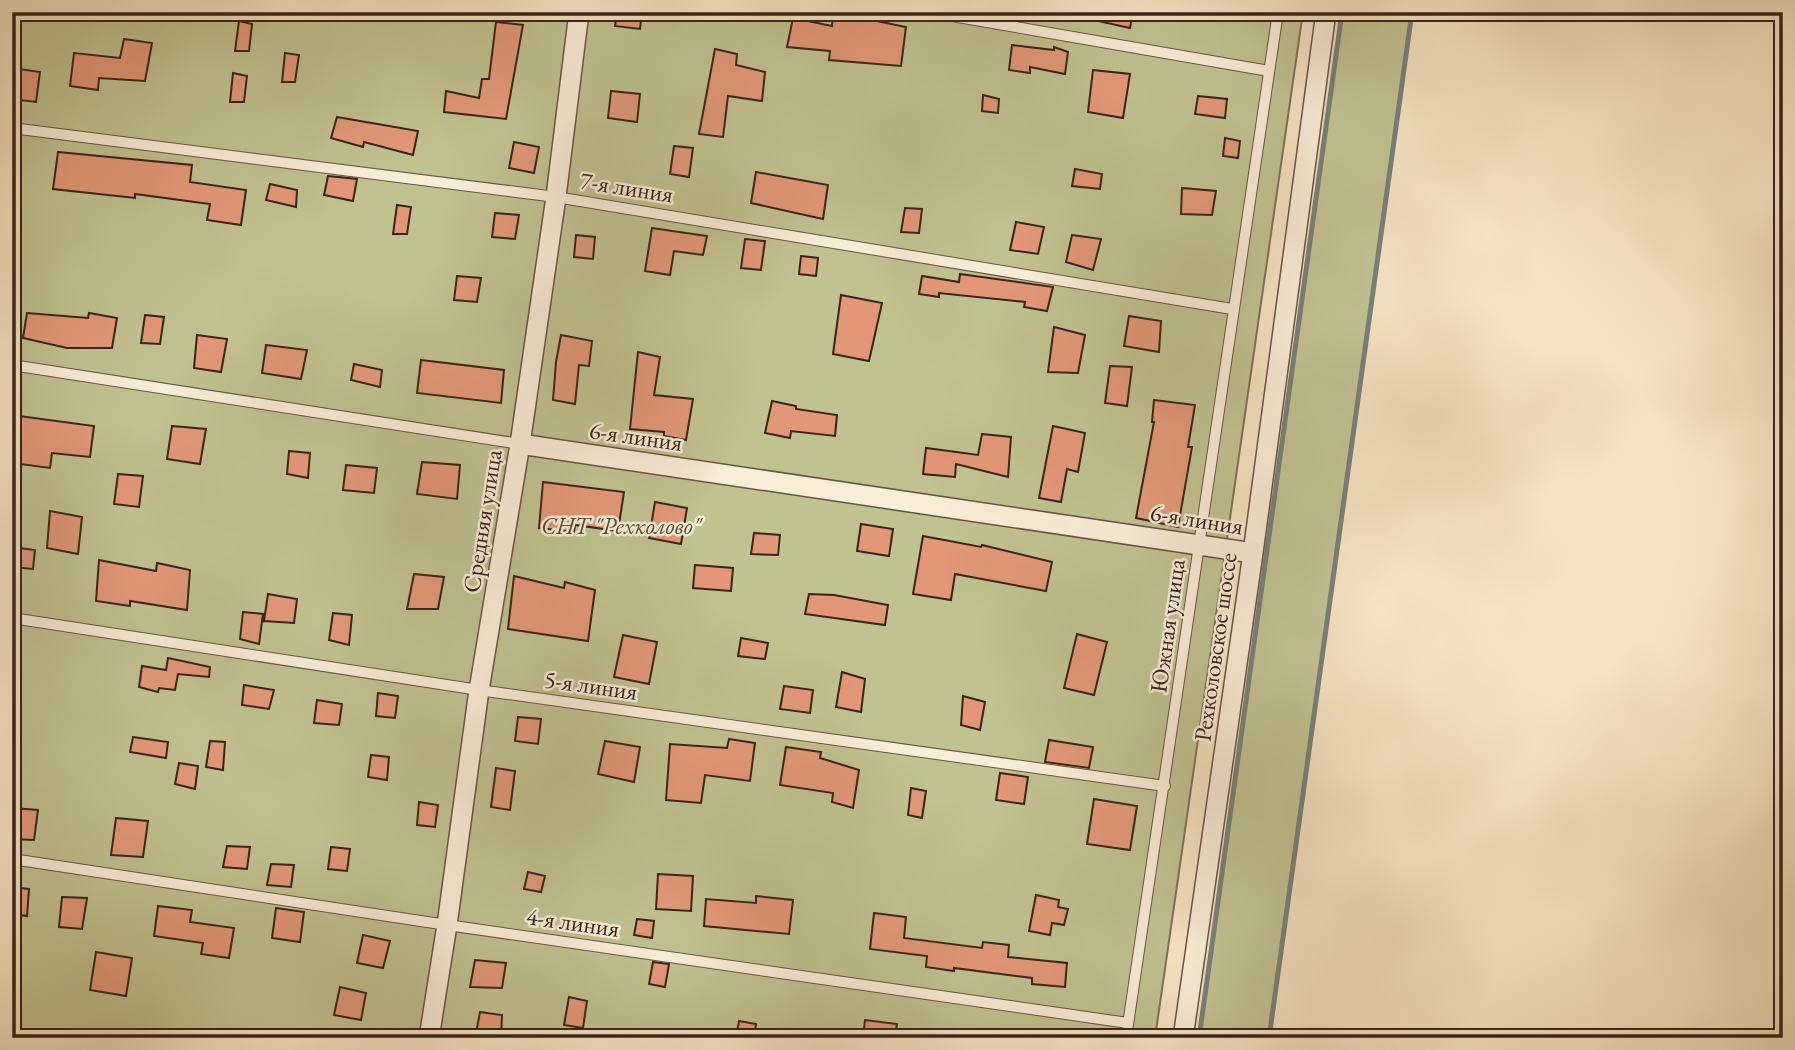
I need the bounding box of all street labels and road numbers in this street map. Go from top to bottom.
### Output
street label: 7-я линия [578,164,676,210]
street label: 6-я линия [587,414,685,458]
street label: Средняя улица [455,447,509,595]
street label: 6-я линия [1148,496,1246,542]
street label: Рехколовское шоссе [1186,551,1244,743]
street label: Южная улица [1142,557,1192,695]
street label: 5-я линия [542,663,640,707]
street label: 4-я линия [524,900,622,944]

